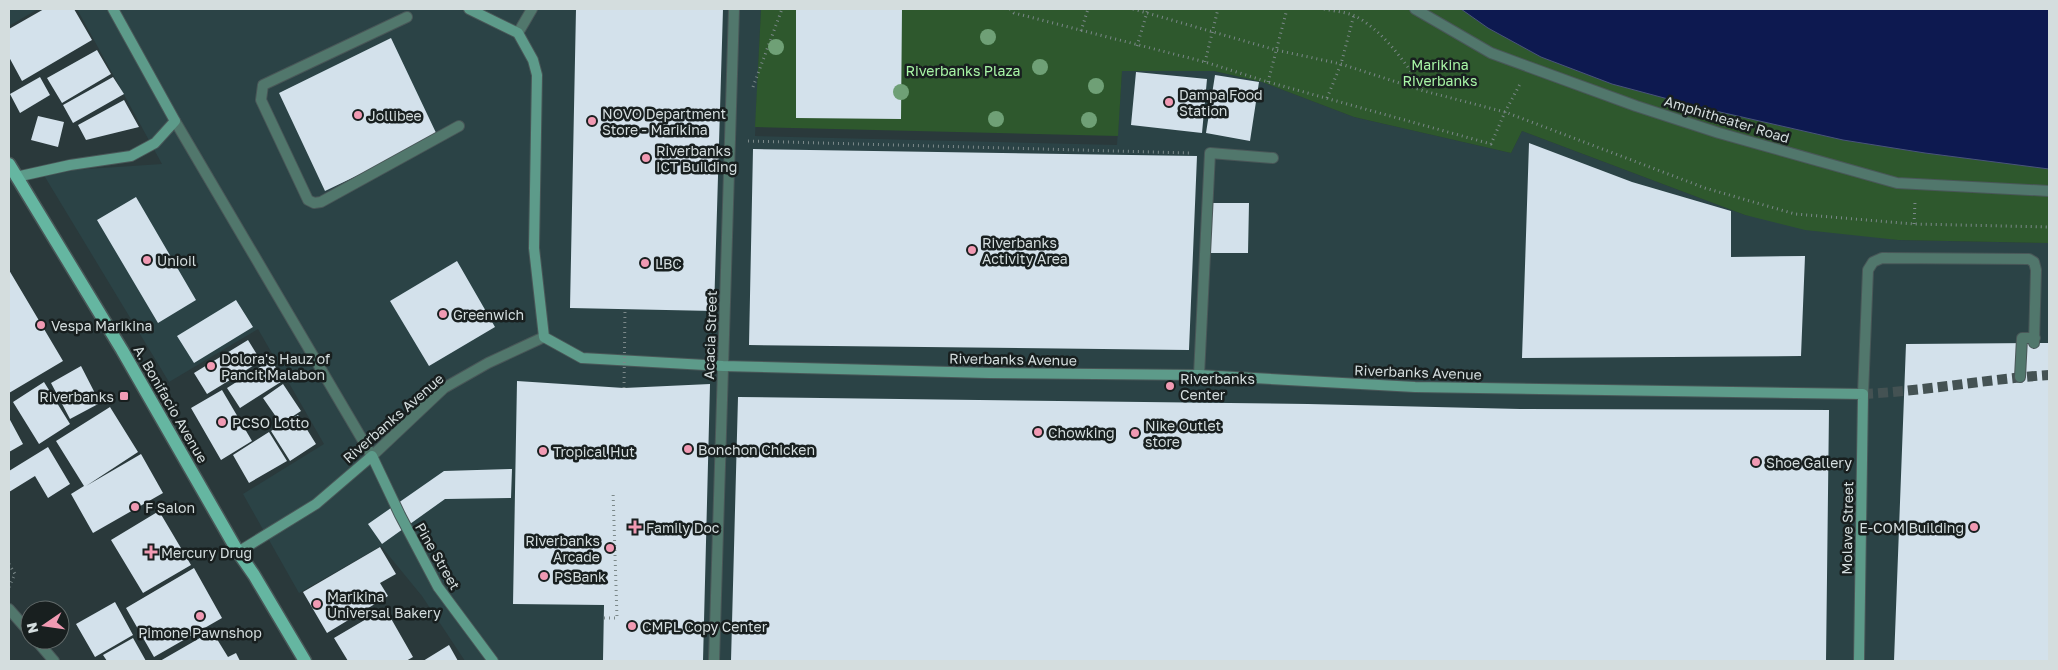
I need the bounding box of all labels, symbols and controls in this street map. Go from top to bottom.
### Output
park label: Marikina Riverbanks [1403,56,1477,89]
park label: Riverbanks Plaza [906,62,1020,79]
place label: Dampa Food Station [1179,86,1263,119]
street label: Amphitheater Road [1662,92,1792,146]
marker: Dampa Food Station [1163,96,1175,108]
place label: NOVO Department Store - Marikina [602,105,726,138]
place label: Jollibee [368,107,422,124]
marker: Jollibee [352,109,364,121]
marker: NOVO Department Store - Marikina [586,115,598,127]
place label: Riverbanks ICT Building [656,142,737,175]
marker: Riverbanks ICT Building [640,152,652,164]
place label: Riverbanks Activity Area [982,234,1068,267]
marker: Riverbanks Activity Area [966,244,978,256]
place label: Unioil [157,252,196,269]
marker: Unioil [141,254,153,266]
place label: LBC [655,255,682,272]
marker: LBC [639,257,651,269]
street label: Acacia Street [700,290,720,380]
place label: Greenwich [453,306,524,323]
marker: Greenwich [437,308,449,320]
place label: Vespa Marikina [51,317,152,334]
marker: Vespa Marikina [35,319,47,331]
street label: A. Bonifacio Avenue [130,342,212,466]
street label: Riverbanks Avenue [949,349,1077,369]
place label: Dolora's Hauz of Pancit Malabon [221,350,330,383]
marker: Dolora's Hauz of Pancit Malabon [205,360,217,372]
street label: Riverbanks Avenue [1354,361,1482,383]
street label: Riverbanks Avenue [339,370,447,466]
place label: Riverbanks Center [1180,370,1255,403]
marker: Riverbanks Center [1164,380,1176,392]
place label: Riverbanks [39,388,114,405]
marker: Riverbanks [118,390,130,402]
place label: PCSO Lotto [232,414,309,431]
marker: PCSO Lotto [216,416,228,428]
place label: Nike Outlet store [1145,417,1221,450]
place label: Chowking [1048,424,1115,441]
marker: Chowking [1032,426,1044,438]
marker: Nike Outlet store [1129,427,1141,439]
place label: Bonchon Chicken [698,441,815,458]
place label: Tropical Hut [553,443,635,460]
marker: Bonchon Chicken [682,443,694,455]
marker: Tropical Hut [537,445,549,457]
place label: Shoe Gallery [1766,454,1852,471]
marker: Shoe Gallery [1750,456,1762,468]
street label: Molave Street [1838,481,1856,575]
place label: F Salon [145,499,195,516]
marker: F Salon [129,501,141,513]
street label: Pine Street [412,519,464,593]
place label: Family Doc [646,519,720,536]
place label: E-COM Building [1859,519,1964,536]
marker: Family Doc [628,520,642,534]
marker: E-COM Building [1968,521,1980,533]
place label: Riverbanks Arcade [525,532,600,565]
marker: Riverbanks Arcade [604,542,616,554]
place label: Mercury Drug [161,544,252,561]
marker: Mercury Drug [145,546,157,558]
place label: PSBank [554,568,606,585]
marker: PSBank [538,570,550,582]
place label: Marikina Universal Bakery [327,588,441,621]
marker: Marikina Universal Bakery [311,598,323,610]
north arrow [20,600,70,650]
marker: Pimone Pawnshop [194,610,206,622]
place label: CMPL Copy Center [642,618,768,635]
marker: CMPL Copy Center [626,620,638,632]
text: N [22,621,41,635]
place label: Pimone Pawnshop [138,624,262,641]

